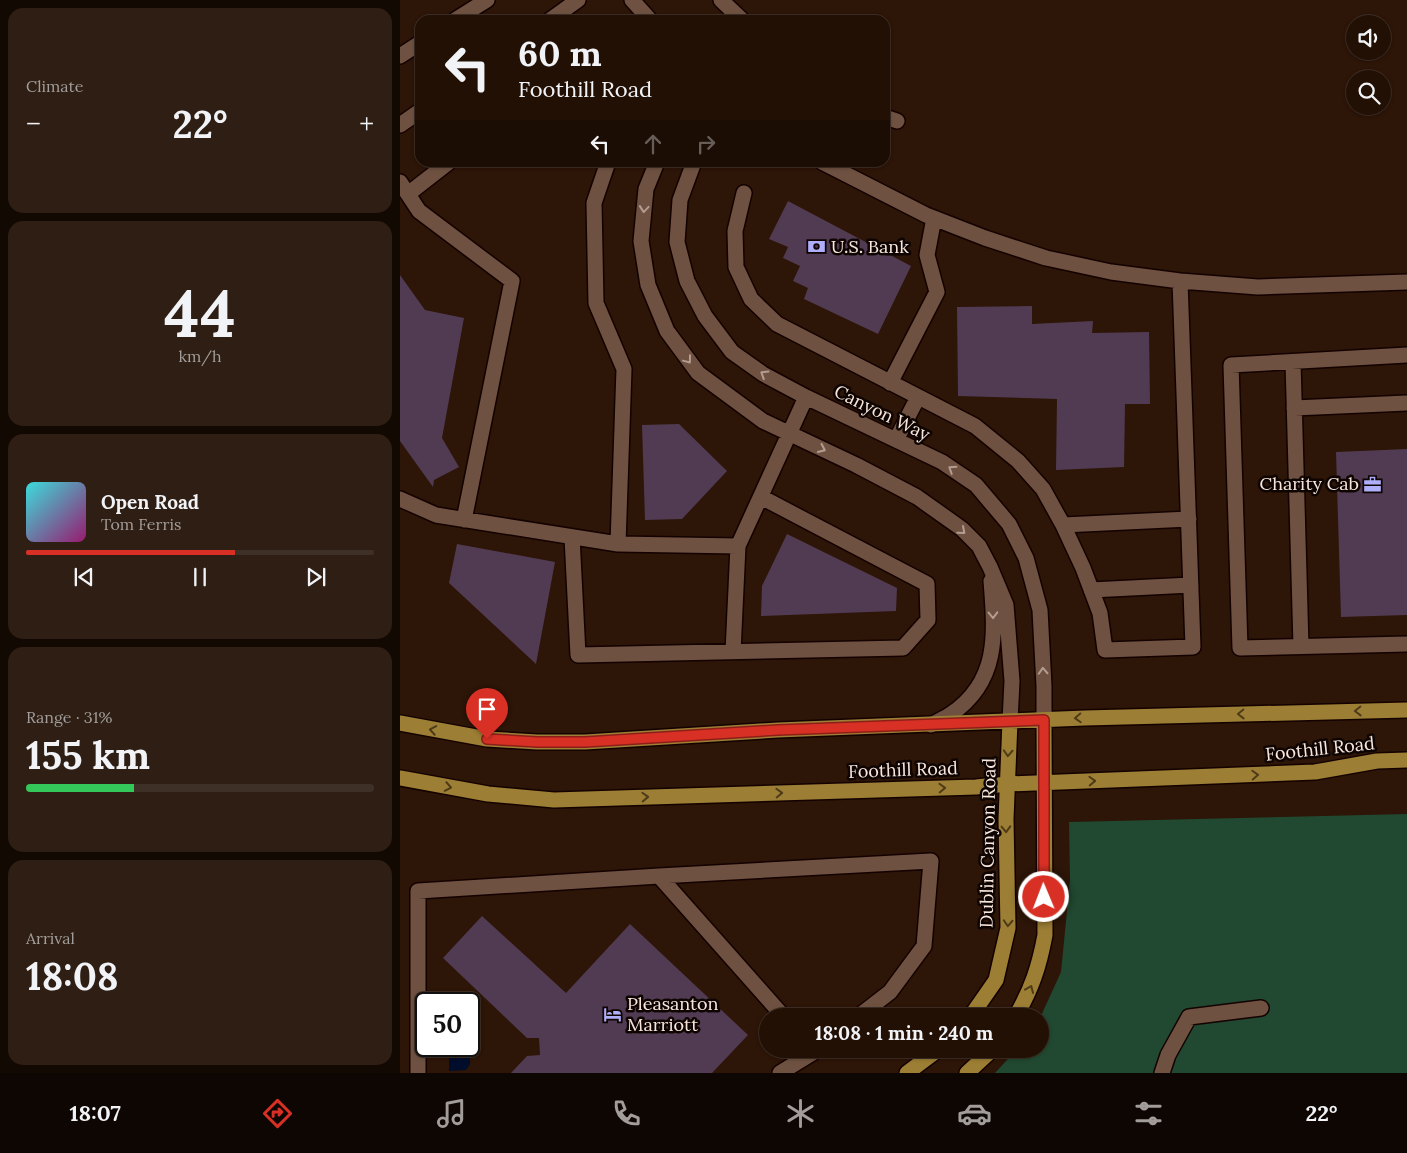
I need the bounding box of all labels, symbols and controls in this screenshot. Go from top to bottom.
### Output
map controls [1346,15,1391,115]
button: sound [1346,15,1391,60]
text: 60 m [518,31,602,76]
icon: left [435,35,500,100]
button: search [1346,70,1391,115]
text: Foothill Road [518,75,652,103]
text: Climate [26,76,83,96]
text: 22° [172,100,228,148]
text: − [26,106,41,142]
text: + [359,106,374,142]
icon: left [586,130,614,158]
icon: ahead [639,130,667,158]
icon: right [692,130,720,158]
one-way arrow [639,205,650,213]
place label: U.S. Bank [831,235,909,258]
bank icon: U.S. Bank [807,237,827,257]
text: 44 [164,272,236,355]
text: km/h [178,346,222,366]
one-way arrow [683,354,691,363]
one-way arrow [760,370,769,380]
street label: Canyon Way [830,379,934,446]
one-way arrow [817,442,826,452]
one-way arrow [948,466,958,475]
place label: Charity Cab [1260,472,1359,495]
office icon: Charity Cab [1363,474,1383,494]
text: Open Road [101,490,199,514]
text: Tom Ferris [101,514,181,534]
one-way arrow [956,525,965,533]
icon: previous [70,563,98,591]
icon: pause [186,563,214,591]
icon: next [302,563,330,591]
one-way arrow [988,612,998,620]
one-way arrow [1038,667,1049,675]
pin [466,688,508,739]
icon: arrive [473,695,501,723]
one-way arrow [1354,706,1362,716]
text: Range · 31% [26,707,113,727]
one-way arrow [1237,709,1244,719]
one-way arrow [1074,713,1082,723]
one-way arrow [428,725,437,735]
text: 155 km [26,731,150,779]
street label: Foothill Road [1264,731,1376,766]
one-way arrow [1003,749,1014,757]
street label: Foothill Road [848,756,958,783]
street label: Dublin Canyon Road [975,757,1000,928]
one-way arrow [1251,769,1259,780]
one-way arrow [1089,776,1097,787]
one-way arrow [443,781,452,792]
one-way arrow [938,782,946,793]
one-way arrow [776,788,783,798]
one-way arrow [642,792,650,802]
one-way arrow [1001,826,1011,833]
position arrow [1017,870,1069,922]
one-way arrow [1002,919,1013,927]
text: Arrival [26,928,75,948]
text: 18:08 [26,952,119,1000]
one-way arrow [1024,985,1034,994]
speed limit sign: 50 [415,992,480,1057]
place label: Pleasanton Marriott [627,992,719,1036]
hotel icon: Pleasanton Marriott [603,1004,623,1024]
text: 18:08 · 1 min · 240 m [815,1021,993,1045]
icon: directions [260,1096,295,1131]
icon: music [434,1096,469,1131]
icon: phone [609,1096,644,1131]
icon: climate [783,1096,818,1131]
icon: car [957,1096,992,1131]
icon: filters [1131,1096,1166,1131]
text: 18:07 [70,1099,121,1127]
text: 22° [1305,1099,1337,1127]

